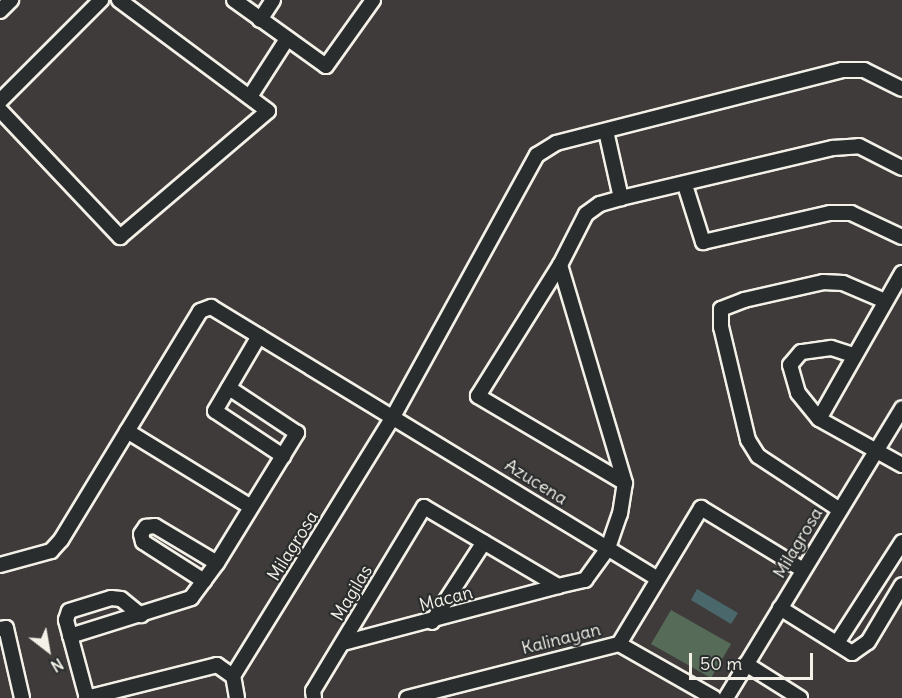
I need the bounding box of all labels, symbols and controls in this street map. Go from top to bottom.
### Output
street label: Azucena [501,454,571,510]
street label: Milagrosa [769,504,827,582]
street label: Milagrosa [263,507,323,585]
street label: Magilas [327,561,377,625]
street label: Macan [417,582,475,616]
street label: Kalinayan [519,619,603,659]
north arrow [18,620,78,680]
scale bar [692,641,816,679]
text: 50 m [700,652,742,675]
text: N [47,654,67,677]

